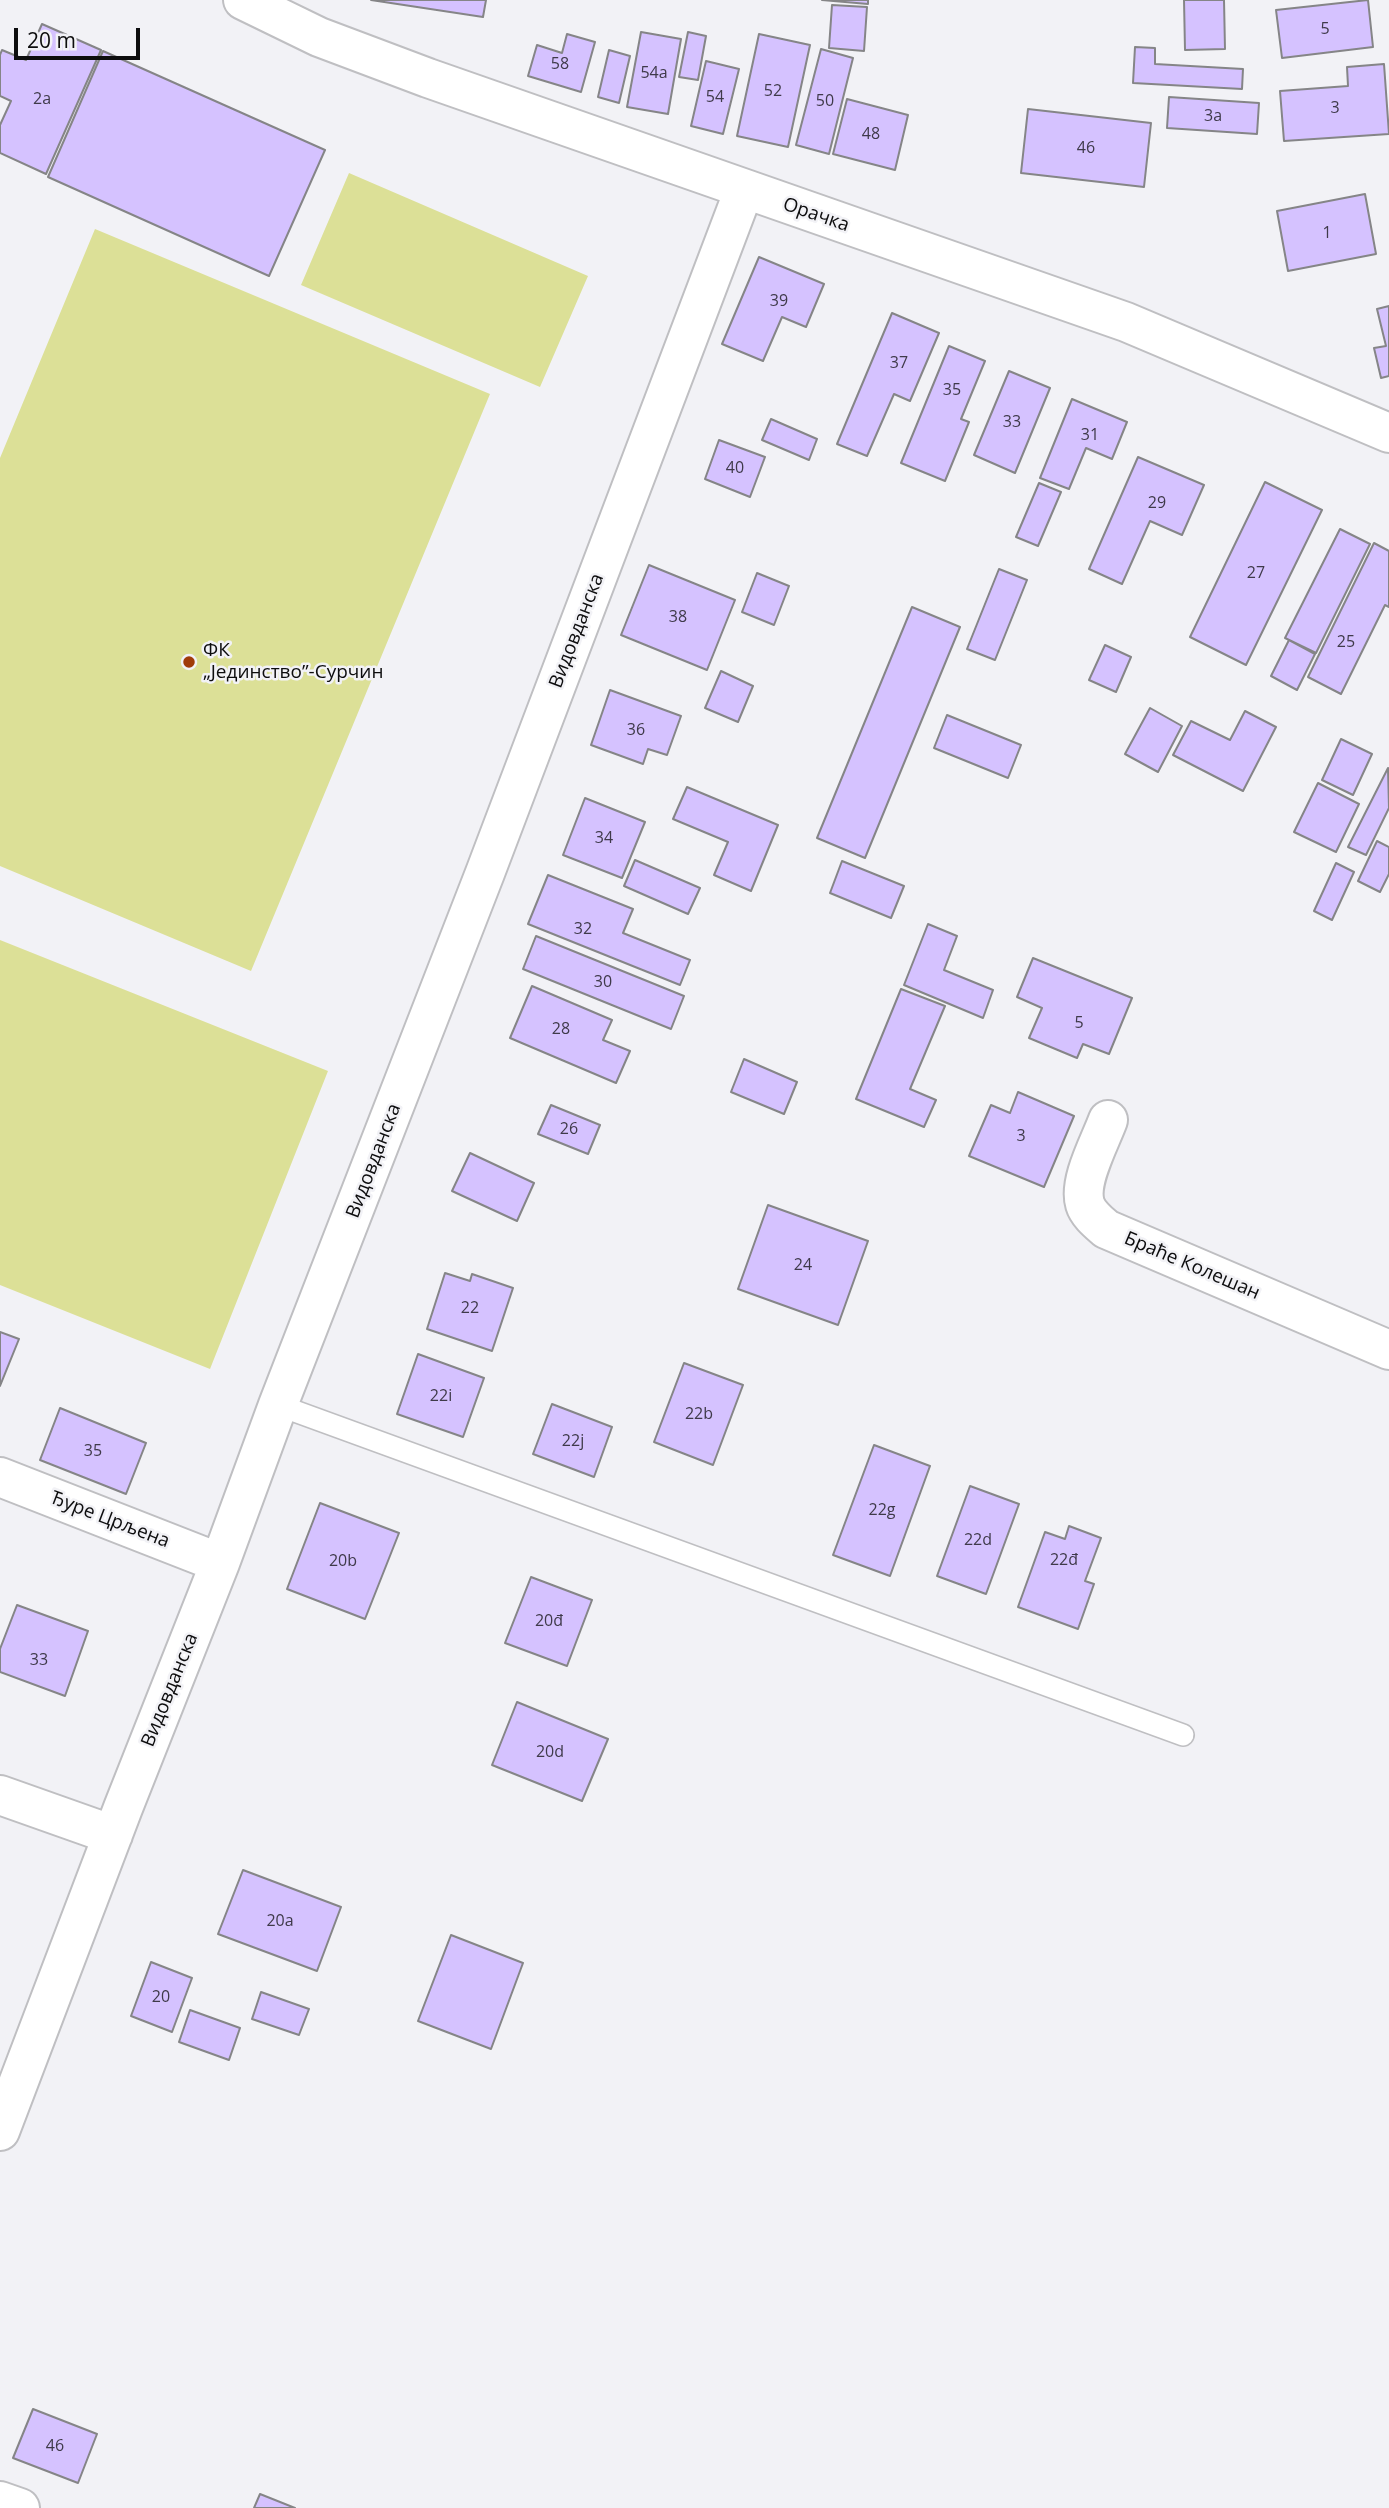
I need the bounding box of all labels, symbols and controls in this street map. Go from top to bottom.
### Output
scale bar [18,14,144,58]
house number: 5 [1320,19,1330,39]
text: 20 m [27,26,76,54]
house number: 58 [551,54,569,74]
house number: 54a [640,63,668,83]
house number: 52 [764,81,782,101]
house number: 54 [706,87,724,107]
house number: 2a [33,89,51,109]
house number: 50 [816,91,834,111]
house number: 3 [1330,98,1340,118]
house number: 3a [1204,106,1222,126]
house number: 48 [862,124,880,144]
house number: 46 [1077,138,1095,158]
street label: Орачка [780,193,852,237]
house number: 1 [1322,223,1332,243]
house number: 39 [770,291,788,311]
house number: 37 [890,353,908,373]
house number: 35 [943,380,961,400]
house number: 33 [1003,412,1021,432]
house number: 31 [1081,425,1099,445]
house number: 40 [726,458,744,478]
house number: 29 [1148,493,1166,513]
house number: 27 [1247,563,1265,583]
street label: Видовданска [545,571,609,691]
house number: 38 [669,607,687,627]
house number: 25 [1337,632,1355,652]
place label: ФК „Јединство”-Сурчин [203,640,383,684]
marker: ФК „Јединство”-Сурчин [181,654,197,670]
house number: 36 [627,720,645,740]
house number: 34 [595,828,613,848]
house number: 32 [574,919,592,939]
house number: 30 [594,972,612,992]
house number: 5 [1074,1013,1084,1033]
house number: 28 [552,1019,570,1039]
street label: Видовданска [342,1101,406,1221]
house number: 26 [560,1119,578,1139]
house number: 3 [1016,1126,1026,1146]
street label: Браће Колешан [1121,1227,1263,1305]
house number: 24 [794,1255,812,1275]
house number: 22 [461,1298,479,1318]
house number: 22i [430,1386,452,1406]
house number: 22b [685,1404,713,1424]
house number: 22j [562,1431,584,1451]
house number: 35 [84,1441,102,1461]
street label: Ђуре Црљена [47,1487,173,1553]
house number: 22g [869,1500,895,1520]
house number: 22d [964,1530,992,1550]
house number: 22đ [1050,1550,1078,1570]
house number: 20b [329,1551,357,1571]
house number: 20đ [535,1611,563,1631]
street label: Видовданска [137,1630,203,1750]
house number: 33 [30,1650,48,1670]
house number: 20d [536,1742,564,1762]
house number: 20a [266,1911,294,1931]
house number: 20 [152,1987,170,2007]
house number: 46 [46,2436,64,2456]

